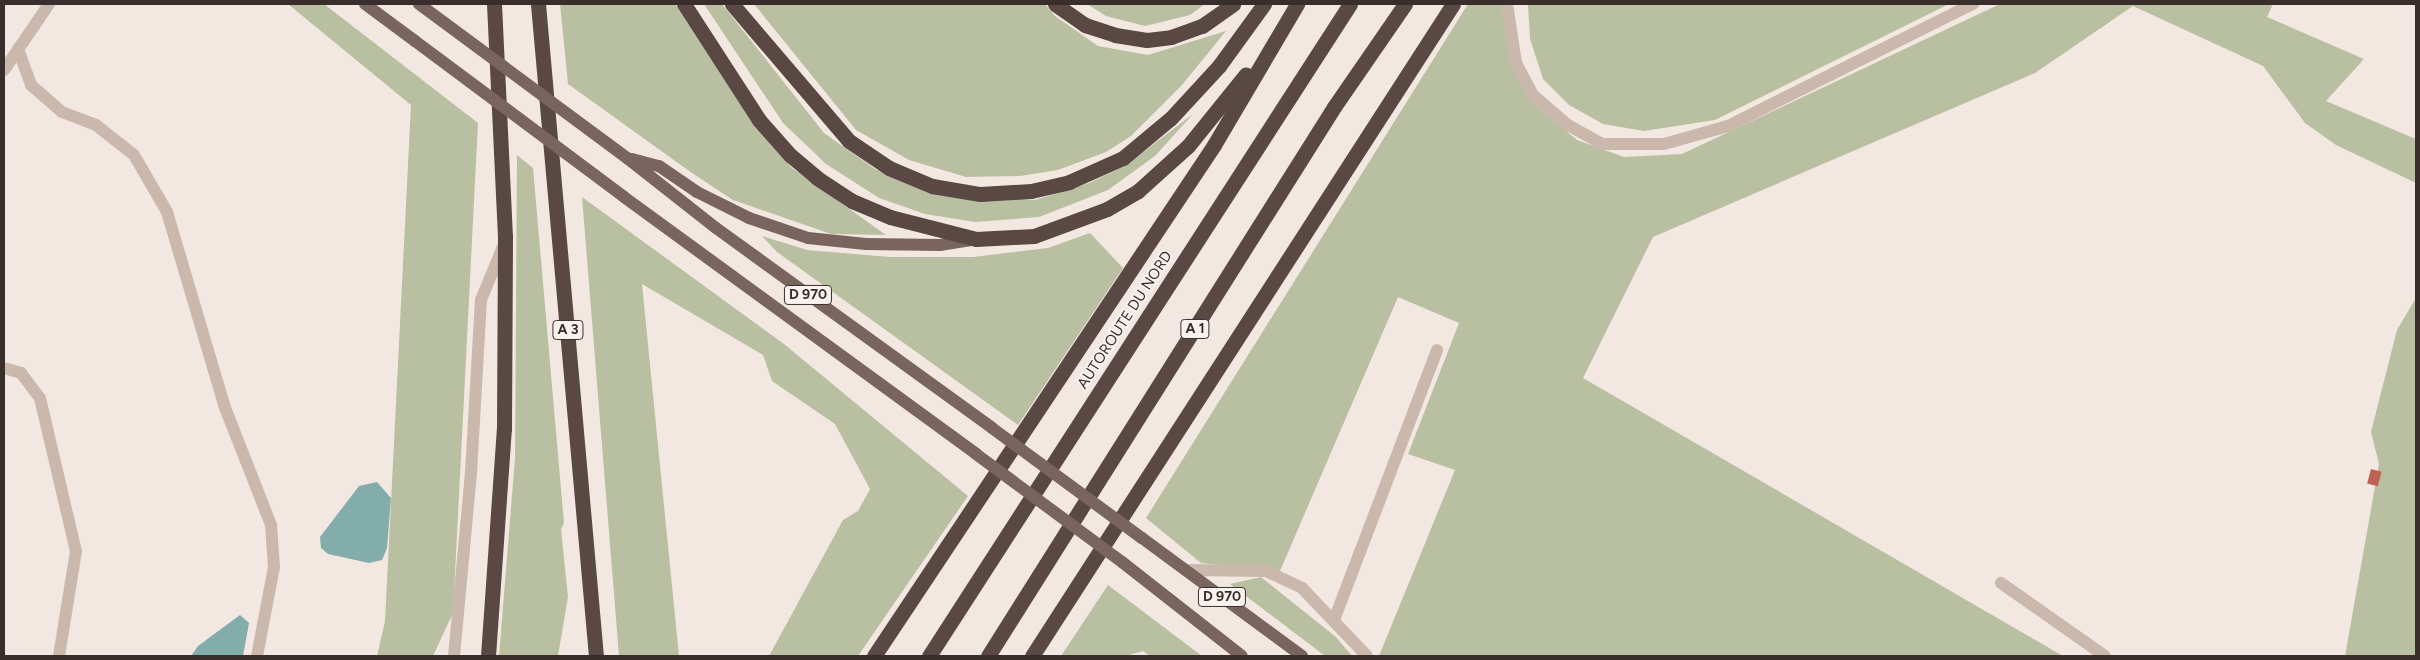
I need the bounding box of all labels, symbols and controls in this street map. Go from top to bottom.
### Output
street label: AUTOROUTE DU NORD [1074,248,1176,392]
road number: D 970 [783,284,833,306]
road number: A 3 [552,318,584,342]
road number: A 1 [1180,318,1210,340]
road number: D 970 [1197,586,1247,608]

